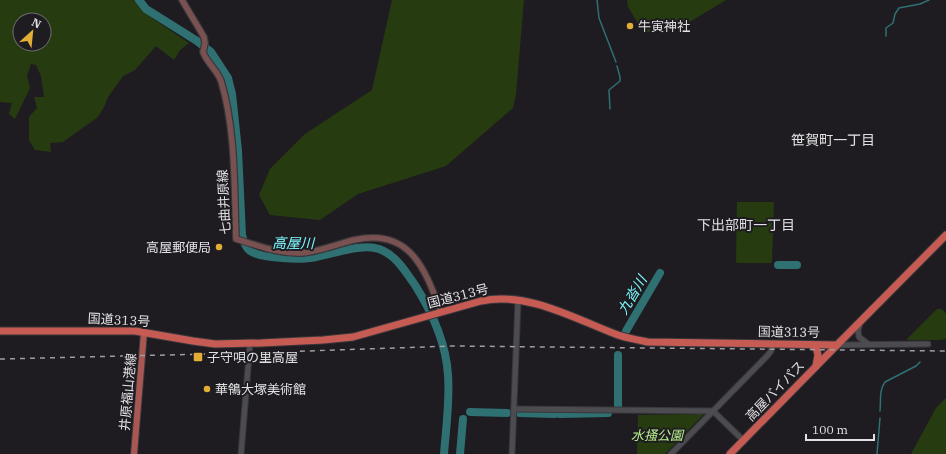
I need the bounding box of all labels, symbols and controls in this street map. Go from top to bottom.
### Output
north arrow [12,12,52,52]
text: N [29,15,44,31]
place label: 牛寅神社 [638,18,690,35]
marker: 牛寅神社 [625,21,635,31]
district label: 笹賀町一丁目 [791,131,875,149]
street label: 七曲井原線 [214,169,234,235]
district label: 下出部町一丁目 [697,216,795,234]
water label: 高屋川 [272,234,316,252]
place label: 高屋郵便局 [146,239,211,256]
marker: 高屋郵便局 [214,242,224,252]
water label: 九沓川 [613,271,652,318]
street label: 国道313号 [426,280,490,312]
street label: 国道313号 [87,310,151,330]
street label: 国道313号 [758,323,820,341]
place label: 子守唄の里高屋 [207,349,298,366]
marker: 子守唄の里高屋 [192,351,204,363]
street label: 井原福山港線 [116,352,140,432]
street label: 高屋バイパス [742,357,808,425]
place label: 華鴒大塚美術館 [215,381,306,398]
marker: 華鴒大塚美術館 [202,384,212,394]
scale bar [806,416,874,442]
text: 100 m [812,422,848,437]
park label: 水掻公園 [631,427,685,444]

